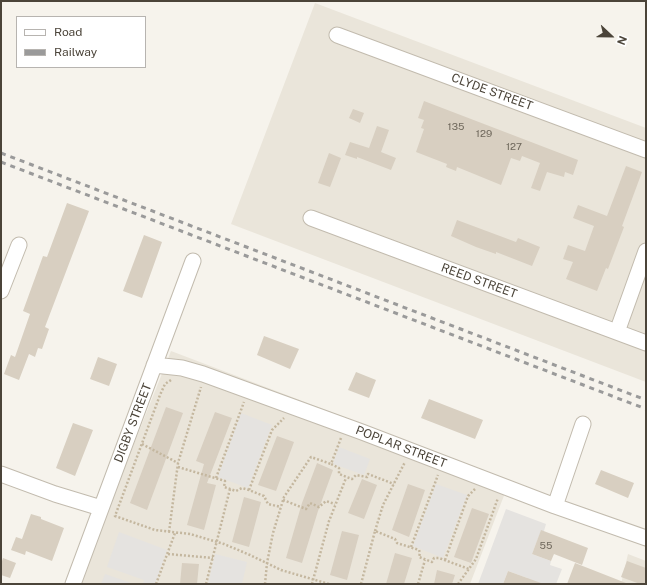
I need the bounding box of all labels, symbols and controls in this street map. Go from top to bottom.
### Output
legend [16,16,146,68]
north arrow [591,16,631,56]
text: Road [54,25,82,39]
text: N [615,34,629,47]
text: Railway [54,45,97,59]
street label: CLYDE STREET [449,71,535,113]
house number: 135 [448,121,464,133]
house number: 129 [476,128,492,140]
house number: 127 [506,141,522,153]
street label: REED STREET [439,261,519,301]
street label: DIGBY STREET [111,381,155,465]
street label: POPLAR STREET [354,423,448,471]
house number: 55 [540,540,552,552]

